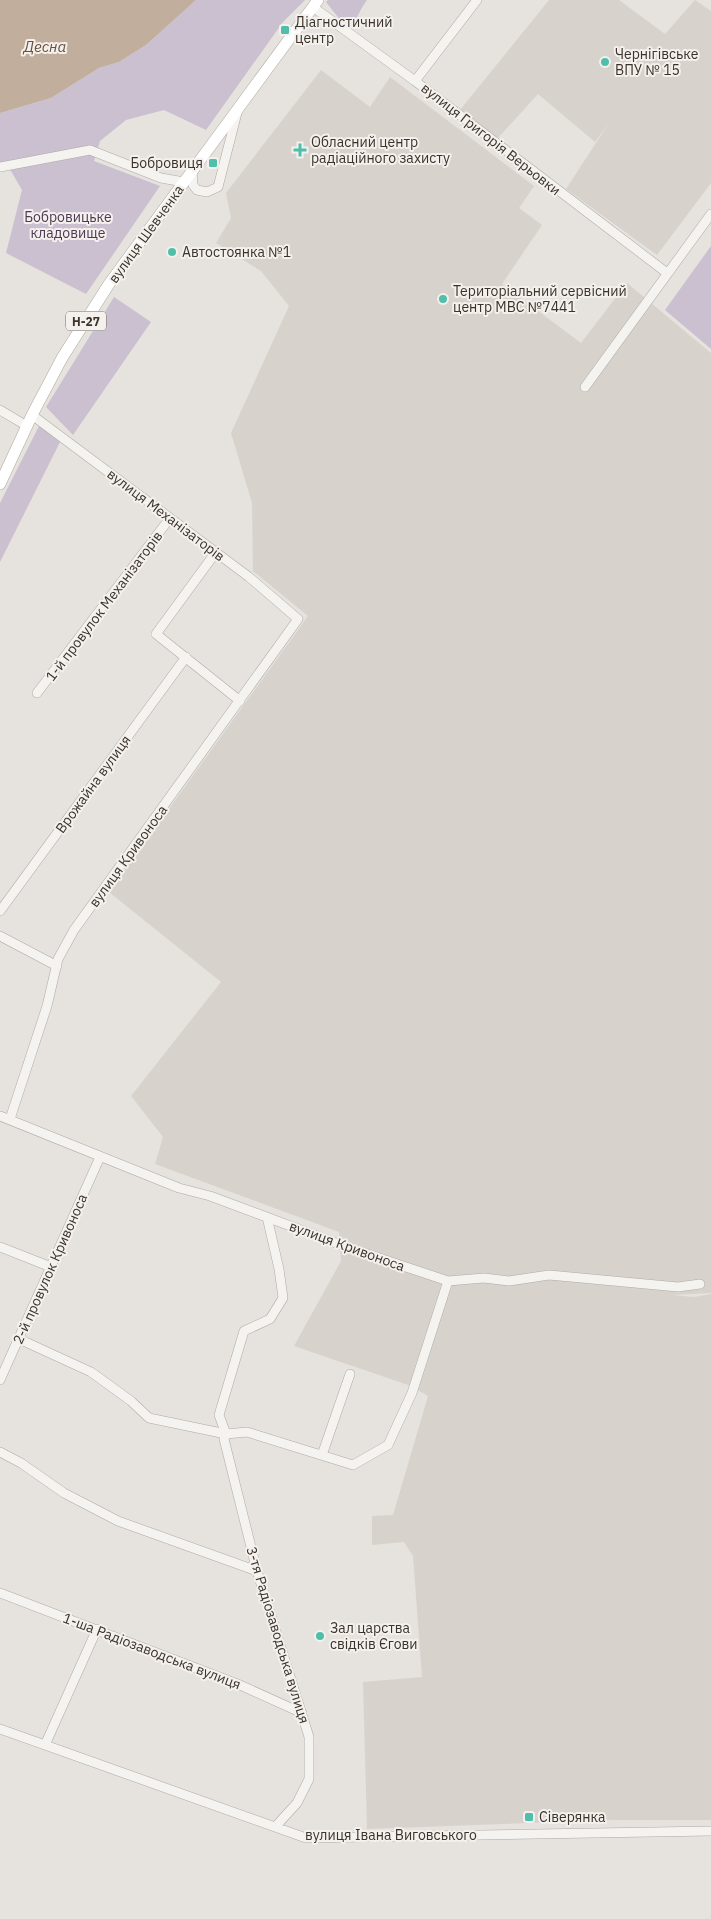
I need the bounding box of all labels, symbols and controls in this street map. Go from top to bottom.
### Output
place label: Діагностичний центр [295,13,392,47]
marker: Діагностичний центр [279,24,291,36]
water label: Десна [22,37,66,56]
place label: Чернігівське ВПУ № 15 [615,45,699,79]
marker: Чернігівське ВПУ № 15 [599,56,611,68]
street label: вулиця Григорія Верьовки [418,79,564,199]
place label: Обласний центр радіаційного захисту [311,133,450,167]
marker: Обласний центр радіаційного захисту [293,143,307,157]
place label: Бобровиця [130,154,203,172]
marker: Бобровиця [207,157,219,169]
street label: вулиця Шевченка [104,181,188,287]
park label: Бобровицьке кладовище [24,208,112,242]
place label: Автостоянка №1 [182,243,291,261]
marker: Автостоянка №1 [166,246,178,258]
place label: Територіальний сервісний центр МВС №7441 [453,282,627,316]
marker: Територіальний сервісний центр МВС №7441 [437,293,449,305]
road number: Н-27 [66,312,106,331]
street label: вулиця Механізаторів [104,465,228,565]
street label: 1-й провулок Механізаторів [42,527,166,685]
street label: Врожайна вулиця [51,731,135,837]
street label: вулиця Кривоноса [85,801,171,911]
street label: 2-й провулок Кривоноса [9,1191,91,1347]
street label: вулиця Кривоноса [287,1217,408,1275]
street label: 3-тя Радіозаводська вулиця [242,1544,314,1726]
street label: 1-ша Радіозаводська вулиця [60,1609,244,1693]
place label: Зал царства свідків Єгови [330,1619,418,1653]
marker: Зал царства свідків Єгови [314,1630,326,1642]
place label: Сіверянка [539,1808,606,1826]
marker: Сіверянка [523,1811,535,1823]
street label: вулиця Івана Виговського [305,1826,477,1844]

